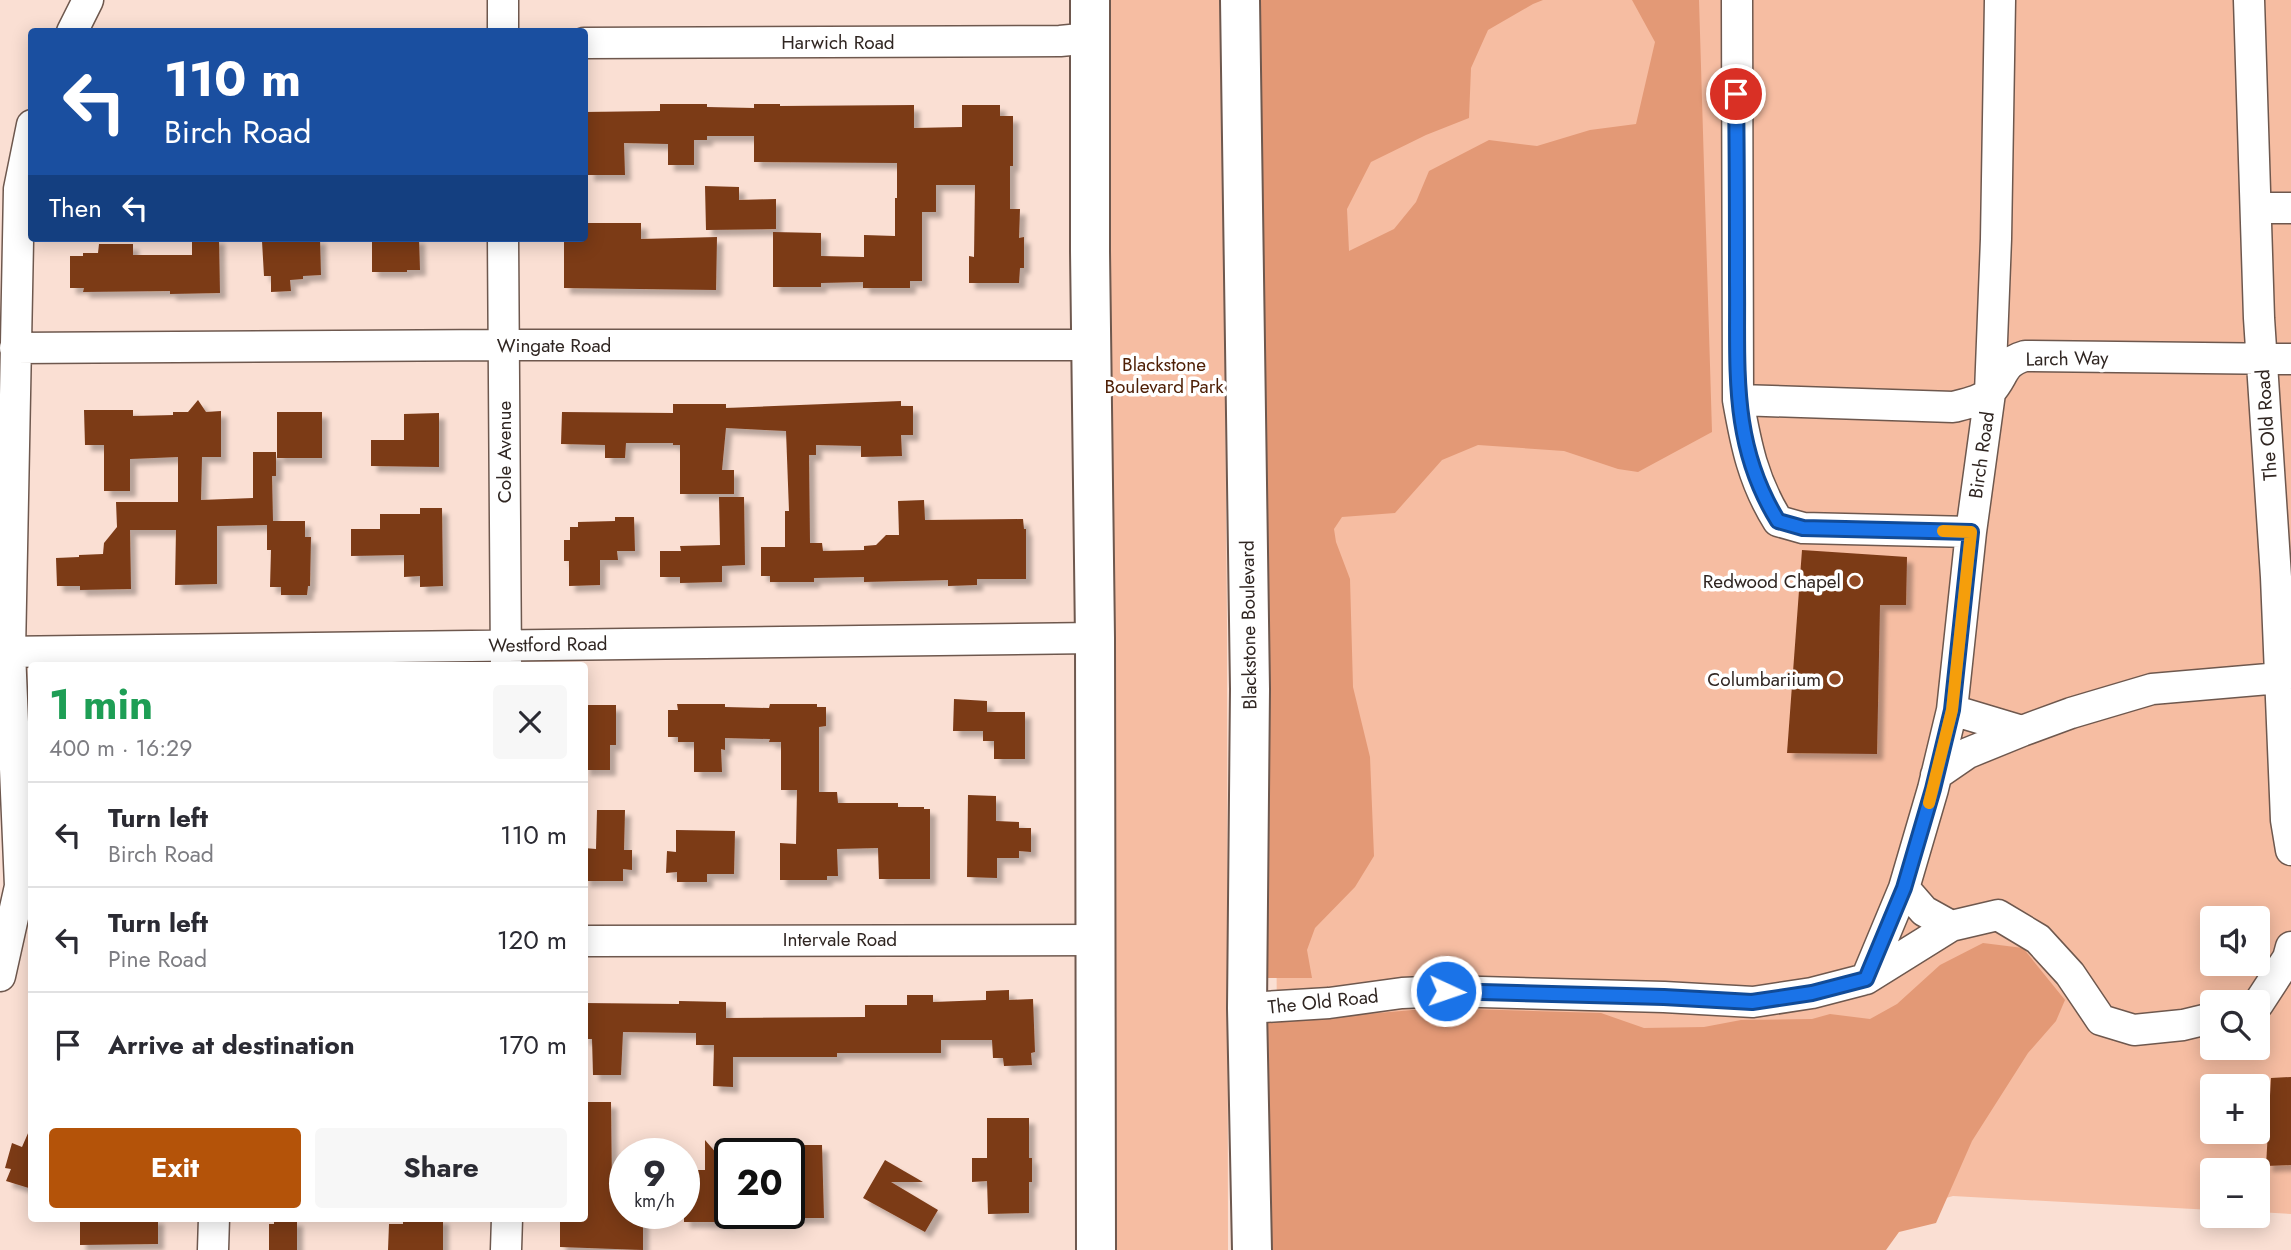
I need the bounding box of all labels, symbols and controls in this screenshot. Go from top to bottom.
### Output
street label: Harwich Road [781,29,895,56]
text: 110 m [164,44,301,114]
icon: left [49,56,140,147]
pin [1706,64,1766,124]
icon: arrive [1717,75,1755,113]
text: Birch Road [164,109,311,155]
text: Then [49,189,102,227]
icon: left [116,189,154,227]
street label: Wingate Road [497,332,611,359]
street label: Larch Way [2025,344,2109,373]
park label: Blackstone Boulevard Park [1104,351,1224,400]
street label: The Old Road [2249,369,2284,481]
street label: Cole Avenue [491,401,518,503]
street label: Birch Road [1962,410,2001,500]
street label: Blackstone Boulevard [1234,540,1263,710]
place label: Redwood Chapel [1703,568,1841,595]
marker: Redwood Chapel [1847,573,1863,589]
street label: Westford Road [488,630,608,659]
place label: Columbariium [1707,666,1821,693]
marker: Columbariium [1827,671,1843,687]
text: 1 min [49,674,153,735]
button: close [493,685,567,759]
text: 400 m · 16:29 [49,731,192,765]
text: Turn left [108,799,208,837]
icon: left [49,816,87,854]
text: 110 m [500,816,567,854]
text: Birch Road [108,837,214,871]
text: Turn left [108,904,208,942]
map controls [2200,906,2270,1228]
button: sound [2200,906,2270,976]
icon: left [49,921,87,959]
text: 120 m [497,921,567,959]
street label: Intervale Road [783,926,897,953]
text: Pine Road [108,942,207,976]
position arrow [1409,954,1483,1028]
street label: The Old Road [1266,982,1380,1021]
button: search [2200,990,2270,1060]
icon: arrive [49,1026,87,1064]
text: Arrive at destination [108,1026,355,1064]
text: 170 m [498,1026,567,1064]
button: + [2200,1074,2270,1144]
button: Exit [49,1128,301,1208]
button: Share [315,1128,567,1208]
speed limit sign: 20 [714,1138,805,1229]
text: 9 [643,1149,666,1199]
button: − [2200,1158,2270,1228]
text: km/h [634,1188,675,1214]

